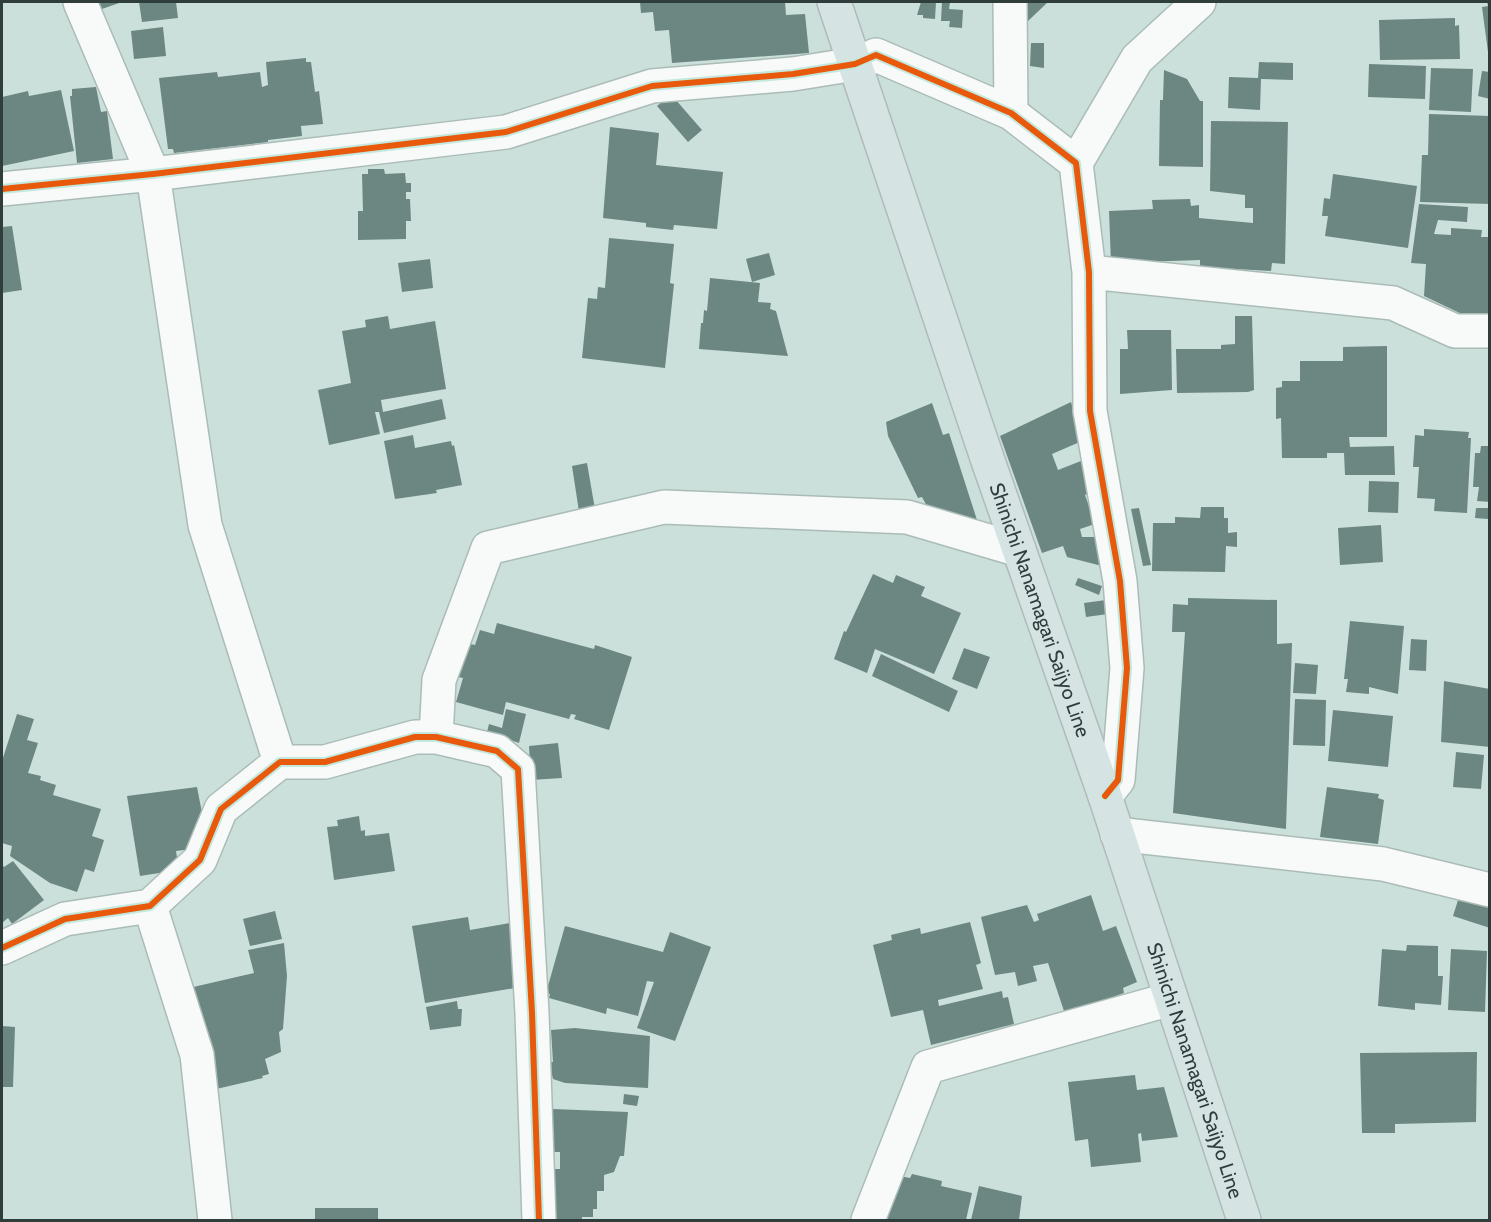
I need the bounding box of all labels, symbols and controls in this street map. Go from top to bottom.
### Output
street label: Shinichi Nanamagari Saijyo Line [985,480,1096,740]
street label: Shinichi Nanamagari Saijyo Line [1142,940,1248,1202]

